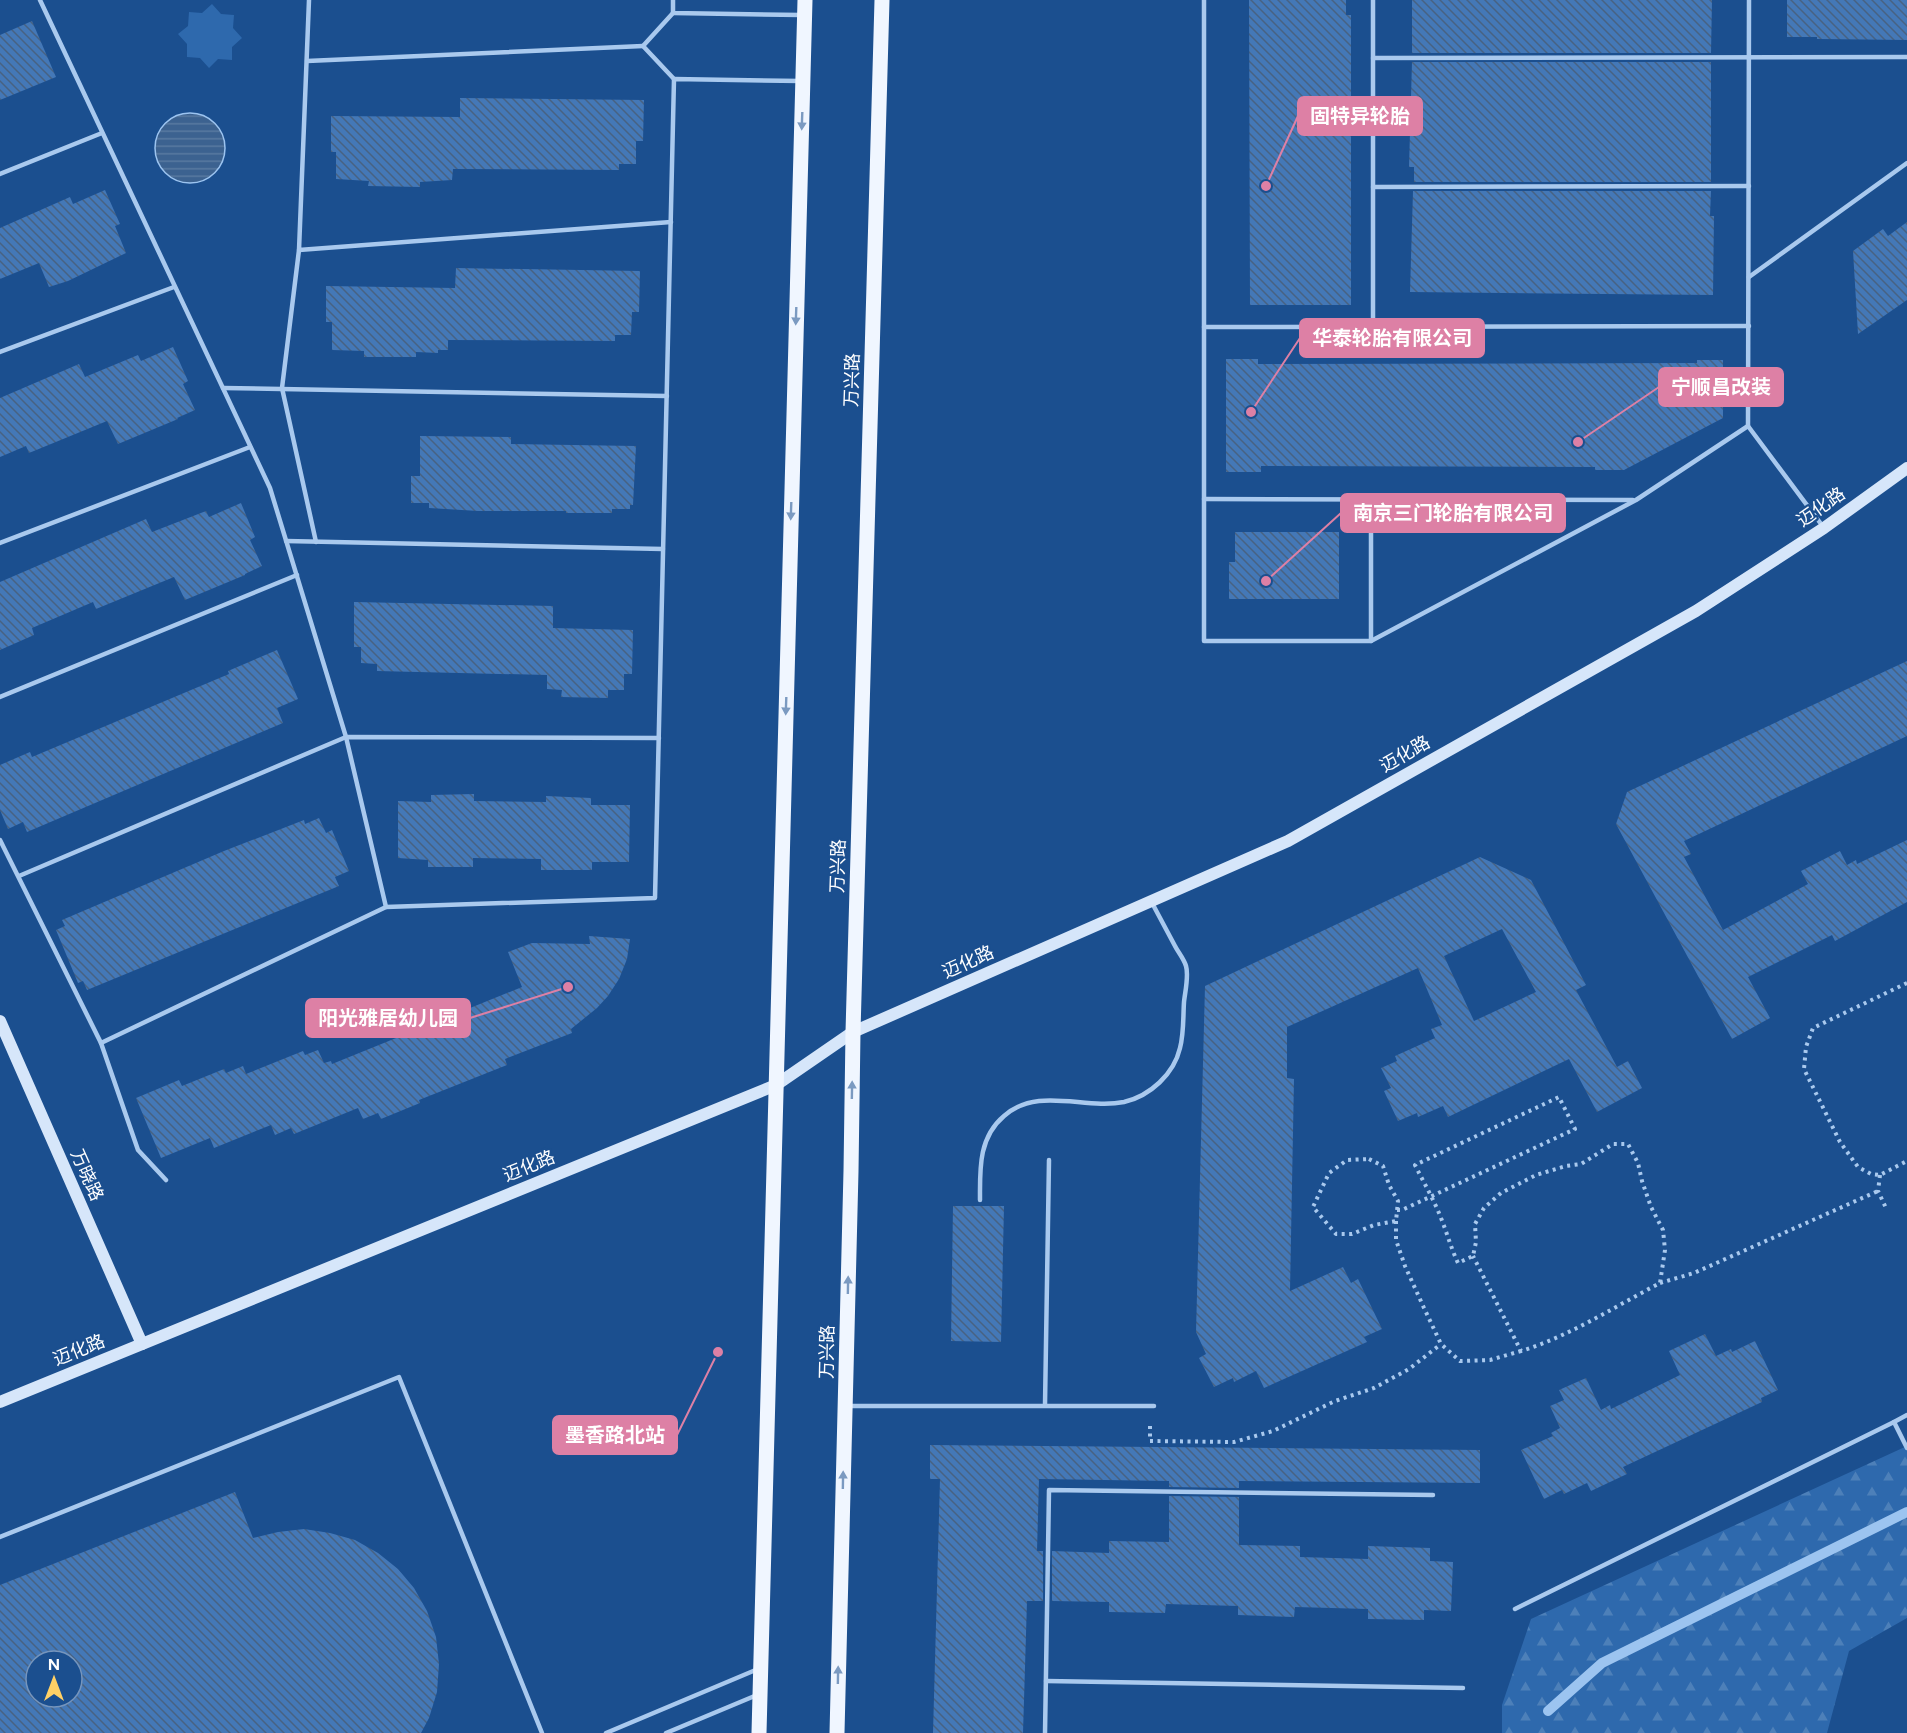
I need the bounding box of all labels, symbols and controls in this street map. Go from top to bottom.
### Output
callout: 固特异轮胎 [1298,97,1422,135]
text: 固特异轮胎 [1310,104,1410,128]
one-way arrow [797,112,806,131]
one-way arrow [792,307,801,326]
callout: 华泰轮胎有限公司 [1300,319,1484,357]
text: 华泰轮胎有限公司 [1312,326,1472,350]
street label: 万兴路 [840,353,864,407]
callout: 宁顺昌改装 [1659,368,1783,406]
text: 宁顺昌改装 [1671,375,1771,399]
street label: 迈化路 [1793,483,1849,531]
callout: 南京三门轮胎有限公司 [1341,494,1565,532]
text: 南京三门轮胎有限公司 [1353,501,1553,525]
one-way arrow [786,502,796,521]
one-way arrow [781,697,791,716]
street label: 迈化路 [1376,731,1434,777]
street label: 万兴路 [826,839,850,893]
street label: 迈化路 [939,941,997,983]
callout: 阳光雅居幼儿园 [306,999,470,1037]
text: 阳光雅居幼儿园 [318,1006,458,1030]
one-way arrow [847,1080,857,1099]
street label: 万晓路 [66,1146,108,1204]
street label: 迈化路 [500,1146,558,1186]
one-way arrow [844,1275,853,1294]
street label: 万兴路 [816,1325,838,1379]
street label: 迈化路 [50,1330,108,1370]
callout: 墨香路北站 [553,1416,677,1454]
text: 墨香路北站 [565,1423,665,1447]
one-way arrow [839,1470,848,1489]
north arrow [24,1649,84,1709]
text: N [48,1655,60,1674]
one-way arrow [834,1665,843,1684]

